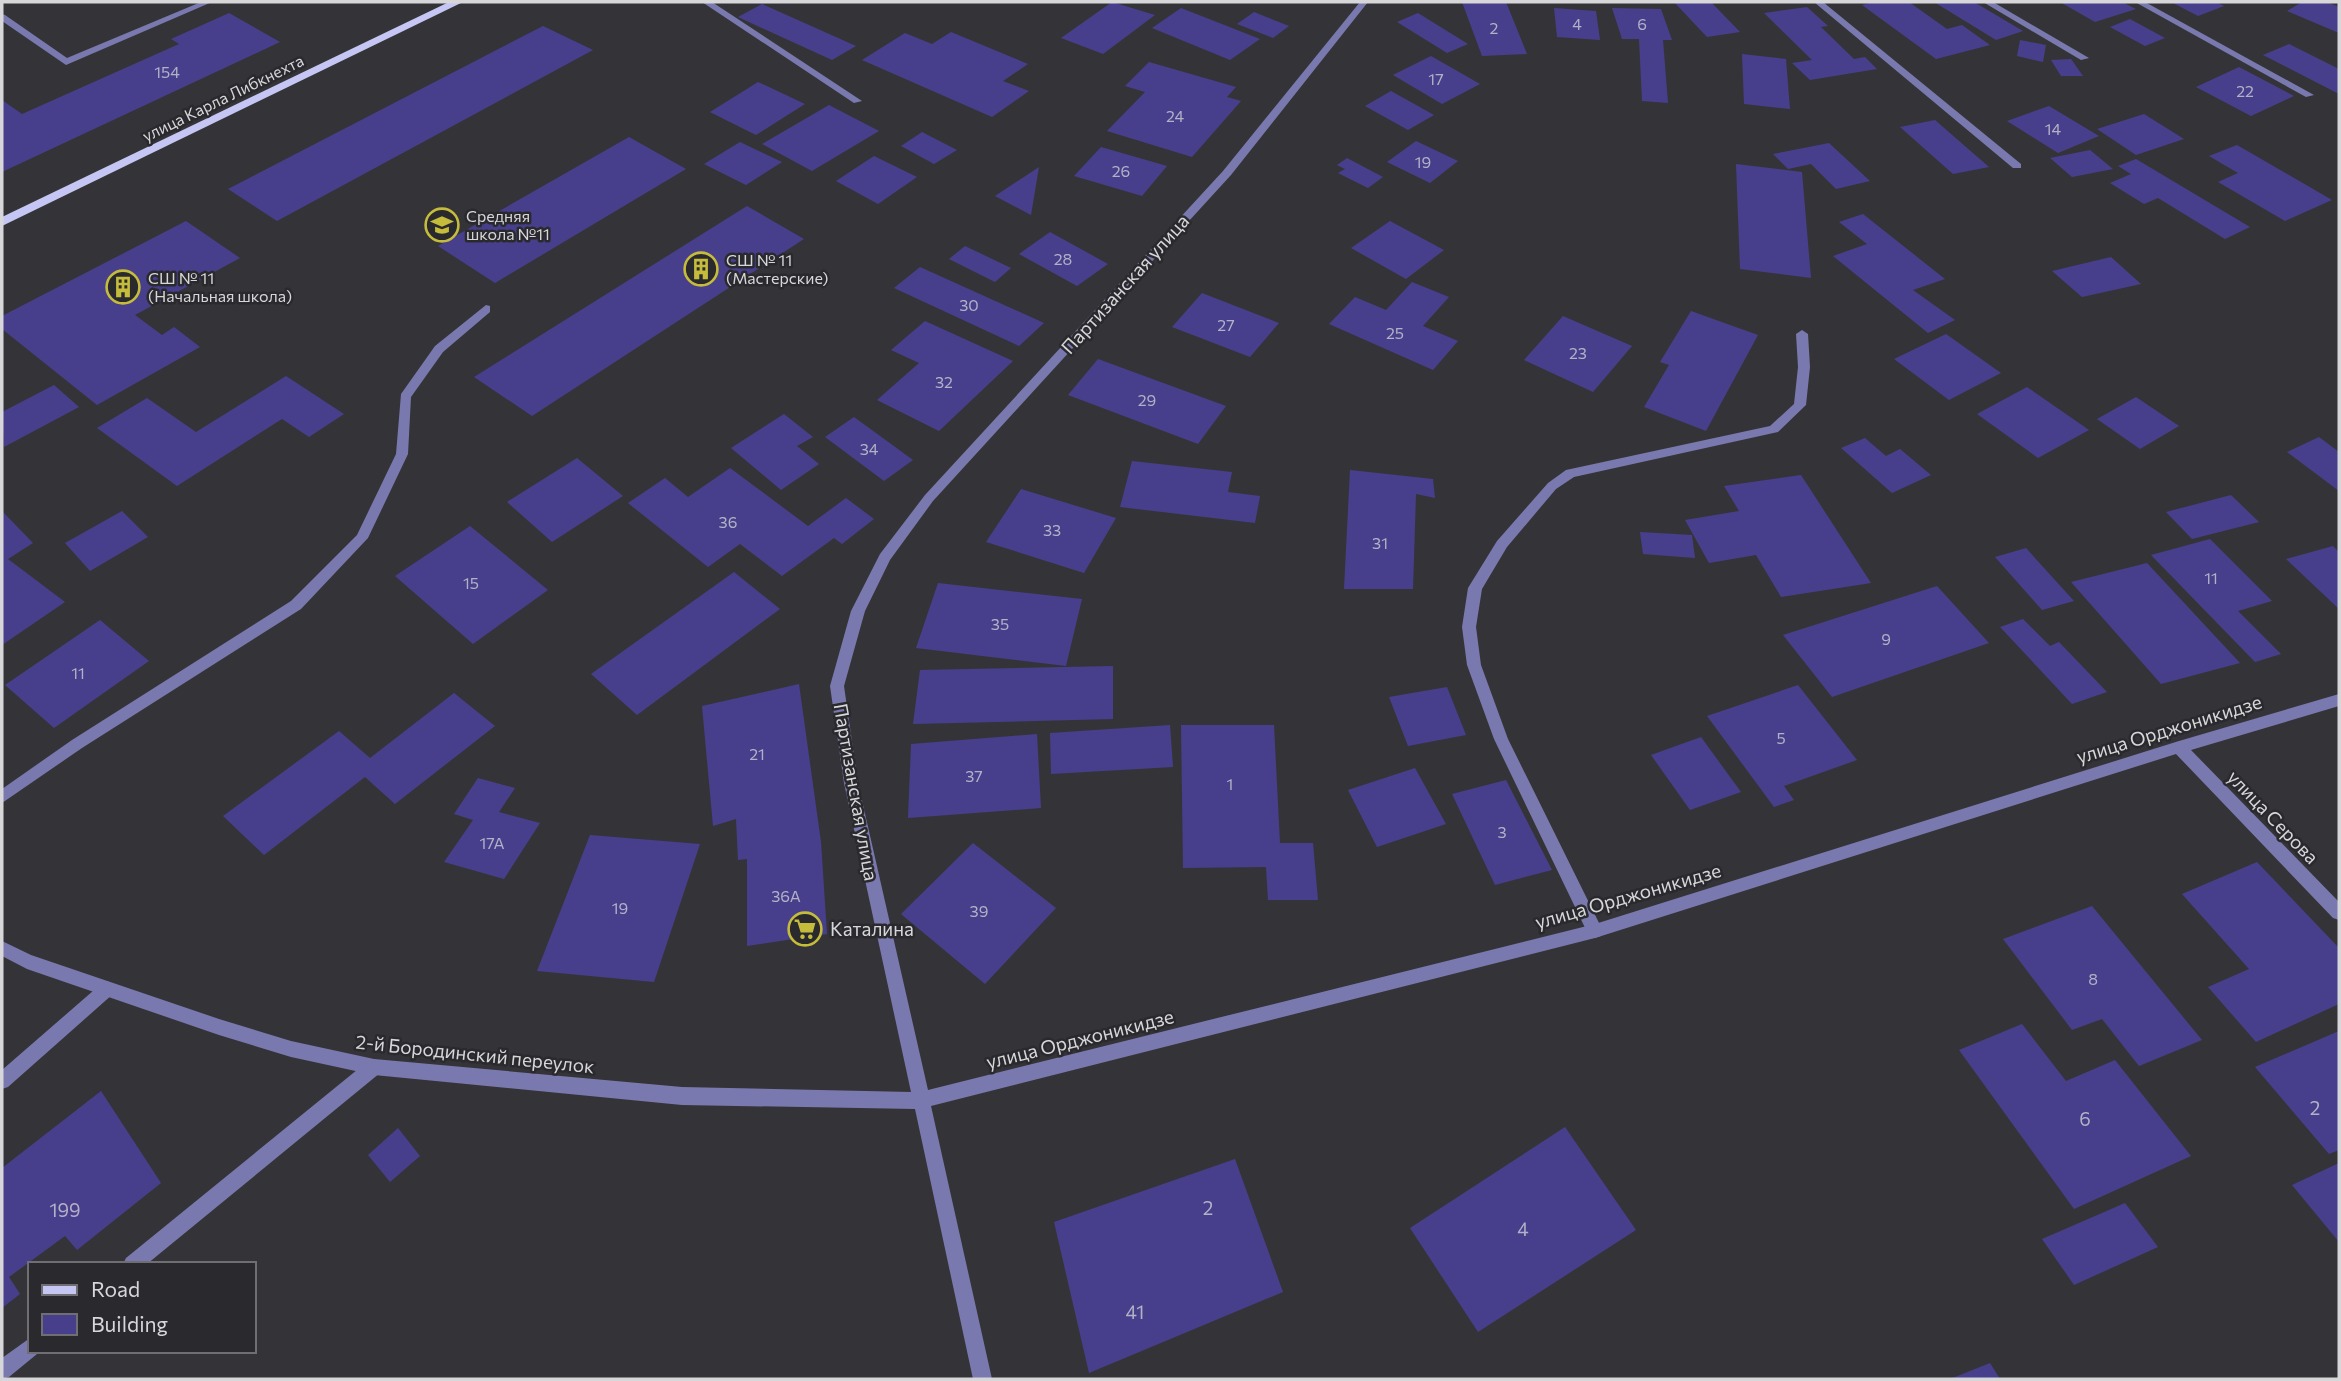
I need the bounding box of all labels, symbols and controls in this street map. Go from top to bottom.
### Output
house number: 4 [1572,14,1582,33]
house number: 6 [1637,14,1647,33]
house number: 2 [1490,18,1499,37]
street label: улица Карла Либкнехта [139,50,307,145]
house number: 154 [154,62,180,81]
house number: 17 [1428,69,1444,88]
house number: 22 [2236,81,2254,100]
house number: 24 [1166,106,1184,125]
house number: 14 [2045,119,2062,138]
house number: 19 [1415,152,1431,171]
house number: 26 [1112,161,1130,180]
school or university icon: Средняя школа №11 [423,206,461,244]
place label: Средняя школа №11 [466,206,550,243]
street label: Партизанская улица [1056,209,1193,358]
house number: 28 [1054,249,1072,268]
building icon: СШ № 11 (Мастерские) [682,250,720,288]
place label: СШ № 11 (Мастерские) [726,250,828,287]
building icon: СШ № 11 (Начальная школа) [104,268,142,306]
place label: СШ № 11 (Начальная школа) [148,268,292,305]
house number: 30 [959,295,979,314]
house number: 27 [1217,315,1235,334]
house number: 25 [1386,323,1404,342]
house number: 23 [1569,343,1587,362]
house number: 32 [935,372,953,391]
house number: 29 [1138,390,1156,409]
house number: 34 [860,439,879,458]
house number: 36 [719,512,737,531]
house number: 33 [1043,520,1061,539]
house number: 31 [1372,533,1388,552]
house number: 11 [2204,568,2218,587]
house number: 15 [463,573,479,592]
house number: 35 [991,614,1009,633]
house number: 9 [1881,629,1891,648]
house number: 11 [71,663,85,682]
street label: улица Орджоникидзе [2073,689,2264,768]
street label: Партизанская улица [830,701,883,882]
house number: 5 [1776,728,1786,747]
house number: 21 [749,744,765,763]
street label: улица Серова [2223,765,2324,868]
house number: 37 [965,766,983,785]
house number: 1 [1227,774,1233,793]
house number: 3 [1497,822,1507,841]
house number: 17А [480,833,504,852]
street label: улица Орджоникидзе [1532,858,1724,933]
house number: 36А [771,886,801,905]
house number: 19 [612,898,628,917]
house number: 39 [970,901,988,920]
supermarket icon: Каталина [786,910,824,948]
place label: Каталина [830,917,914,940]
house number: 8 [2088,969,2098,988]
street label: улица Орджоникидзе [984,1004,1176,1073]
street label: 2-й Бородинский переулок [355,1030,596,1077]
house number: 2 [2310,1096,2320,1119]
house number: 6 [2079,1107,2091,1130]
house number: 2 [1203,1196,1213,1219]
house number: 199 [49,1198,81,1221]
house number: 4 [1517,1217,1529,1240]
legend [28,1262,256,1353]
text: Road [91,1276,140,1301]
house number: 41 [1126,1300,1144,1323]
text: Building [91,1311,168,1336]

